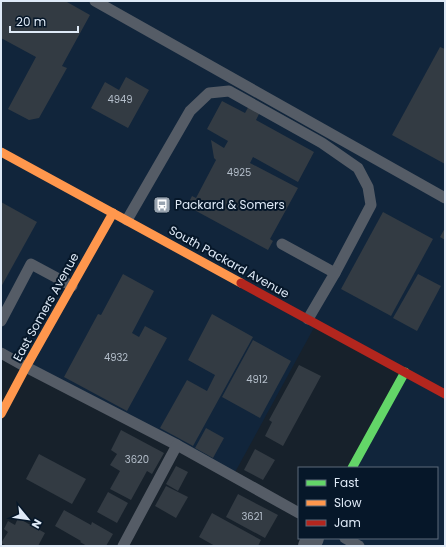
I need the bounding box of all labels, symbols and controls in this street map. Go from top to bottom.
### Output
scale bar [10,8,78,34]
text: 20 m [16,13,46,30]
house number: 4949 [107,92,133,107]
house number: 4925 [227,165,251,180]
bus stop icon: Packard & Somers [152,195,172,215]
place label: Packard & Somers [175,196,285,213]
street label: South Packard Avenue [166,221,292,302]
street label: East Somers Avenue [9,249,82,364]
house number: 4932 [104,350,128,365]
house number: 4912 [246,372,268,387]
house number: 3620 [125,452,149,467]
legend [298,467,438,539]
text: Fast [334,474,359,491]
text: Slow [334,494,362,511]
north arrow [8,499,48,539]
house number: 3621 [241,509,263,524]
text: Jam [334,514,361,531]
text: N [28,516,46,531]

